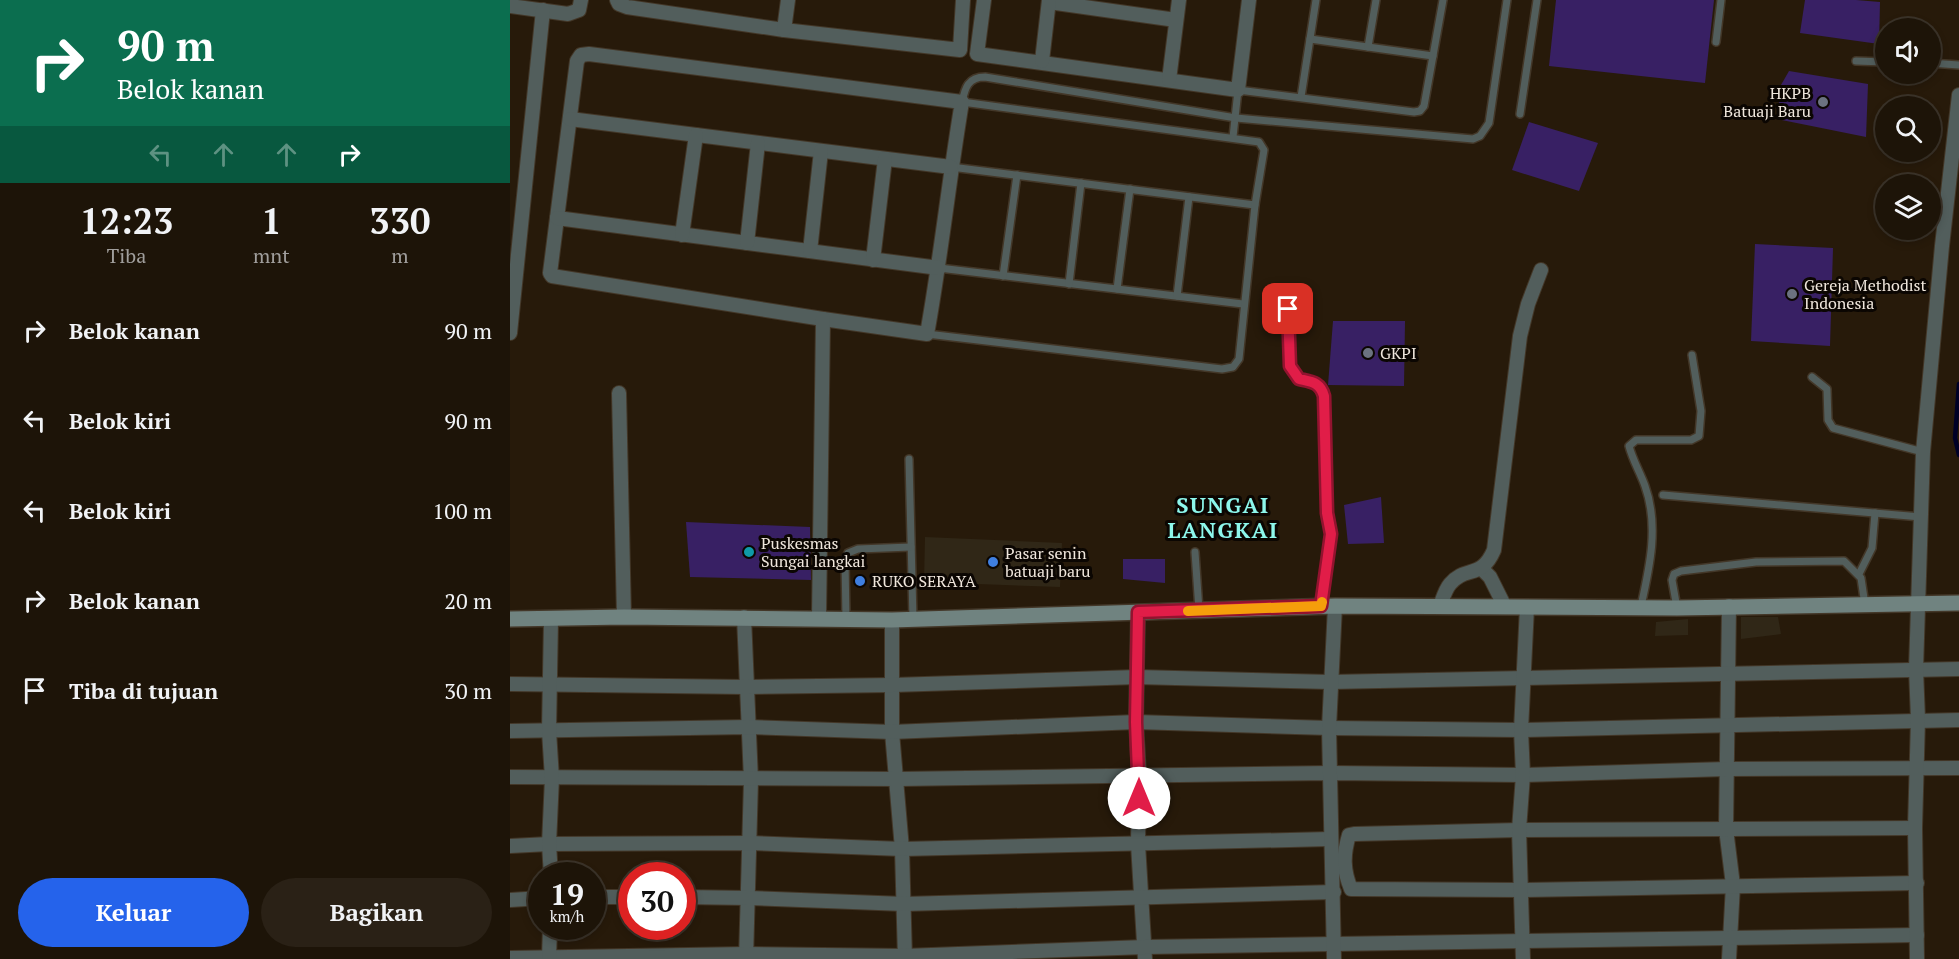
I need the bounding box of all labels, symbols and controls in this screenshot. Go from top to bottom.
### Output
text: 90 m [117,17,215,73]
map controls [1875,18,1941,240]
button: sound [1875,18,1941,84]
icon: right [18,24,96,102]
text: Belok kanan [117,71,264,107]
place label: HKPB Batuaji Baru [1723,82,1811,122]
marker: HKPB Batuaji Baru [1816,95,1830,109]
button: search [1875,96,1941,162]
icon: left [144,138,177,171]
icon: ahead [207,138,240,171]
icon: ahead [270,138,303,171]
icon: right [333,138,366,171]
button: layers [1875,174,1941,240]
text: 12:23 [80,197,173,244]
text: 1 [261,197,282,244]
text: 330 [369,197,430,244]
text: Tiba [107,242,146,269]
text: mnt [253,242,290,269]
text: m [391,242,408,269]
place label: Gereja Methodist Indonesia [1804,274,1927,314]
pin [1262,283,1313,334]
marker: Gereja Methodist Indonesia [1785,287,1799,301]
icon: arrive [1271,292,1304,325]
icon: right [18,314,51,347]
text: Belok kanan [69,316,200,345]
text: 90 m [444,316,492,345]
place label: GKPI [1380,342,1417,364]
marker: GKPI [1361,346,1375,360]
icon: left [18,404,51,437]
text: Belok kiri [69,406,171,435]
text: 90 m [444,406,492,435]
district label: SUNGAI LANGKAI [1167,490,1279,544]
icon: left [18,494,51,527]
text: Belok kiri [69,496,171,525]
text: 100 m [432,496,492,525]
place label: Puskesmas Sungai langkai [761,532,866,572]
place label: Pasar senin batuaji baru [1005,542,1090,582]
marker: Puskesmas Sungai langkai [742,545,756,559]
marker: Pasar senin batuaji baru [986,555,1000,569]
place label: RUKO SERAYA [872,570,976,592]
marker: RUKO SERAYA [853,574,867,588]
icon: right [18,584,51,617]
text: Belok kanan [69,586,200,615]
text: 20 m [444,586,492,615]
icon: arrive [18,674,51,707]
text: Tiba di tujuan [69,676,218,705]
text: 30 m [444,676,492,705]
position arrow [1107,766,1171,830]
speed limit sign: 30 [618,862,696,940]
text: 19 [550,874,584,914]
button: Keluar [18,878,249,947]
button: Bagikan [261,878,492,947]
text: km/h [550,906,584,926]

